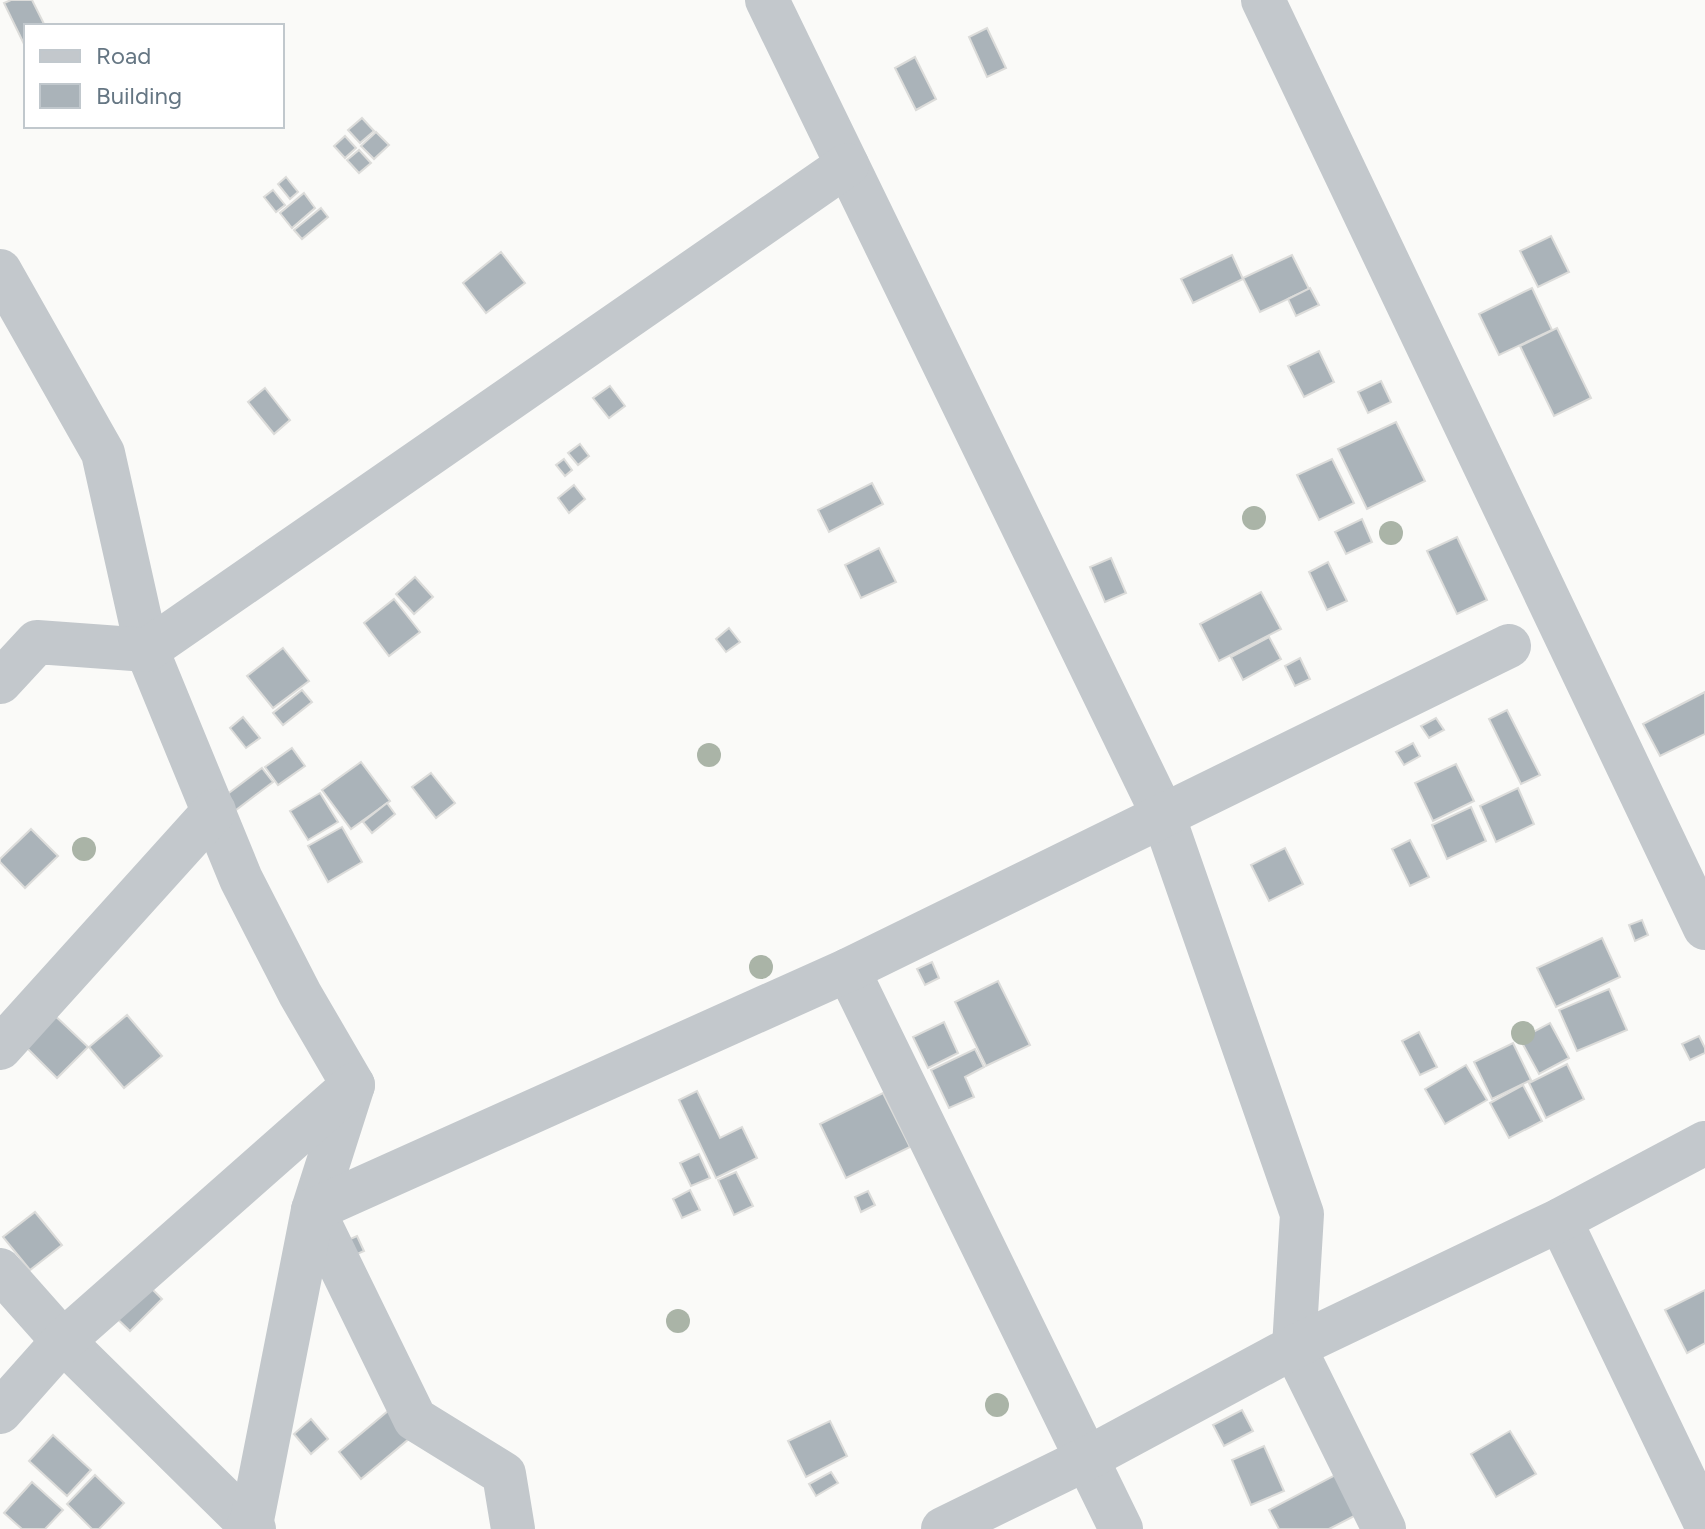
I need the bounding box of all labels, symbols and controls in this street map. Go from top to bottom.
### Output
legend [24,24,284,128]
text: Road [96,41,151,70]
text: Building [96,81,182,110]

